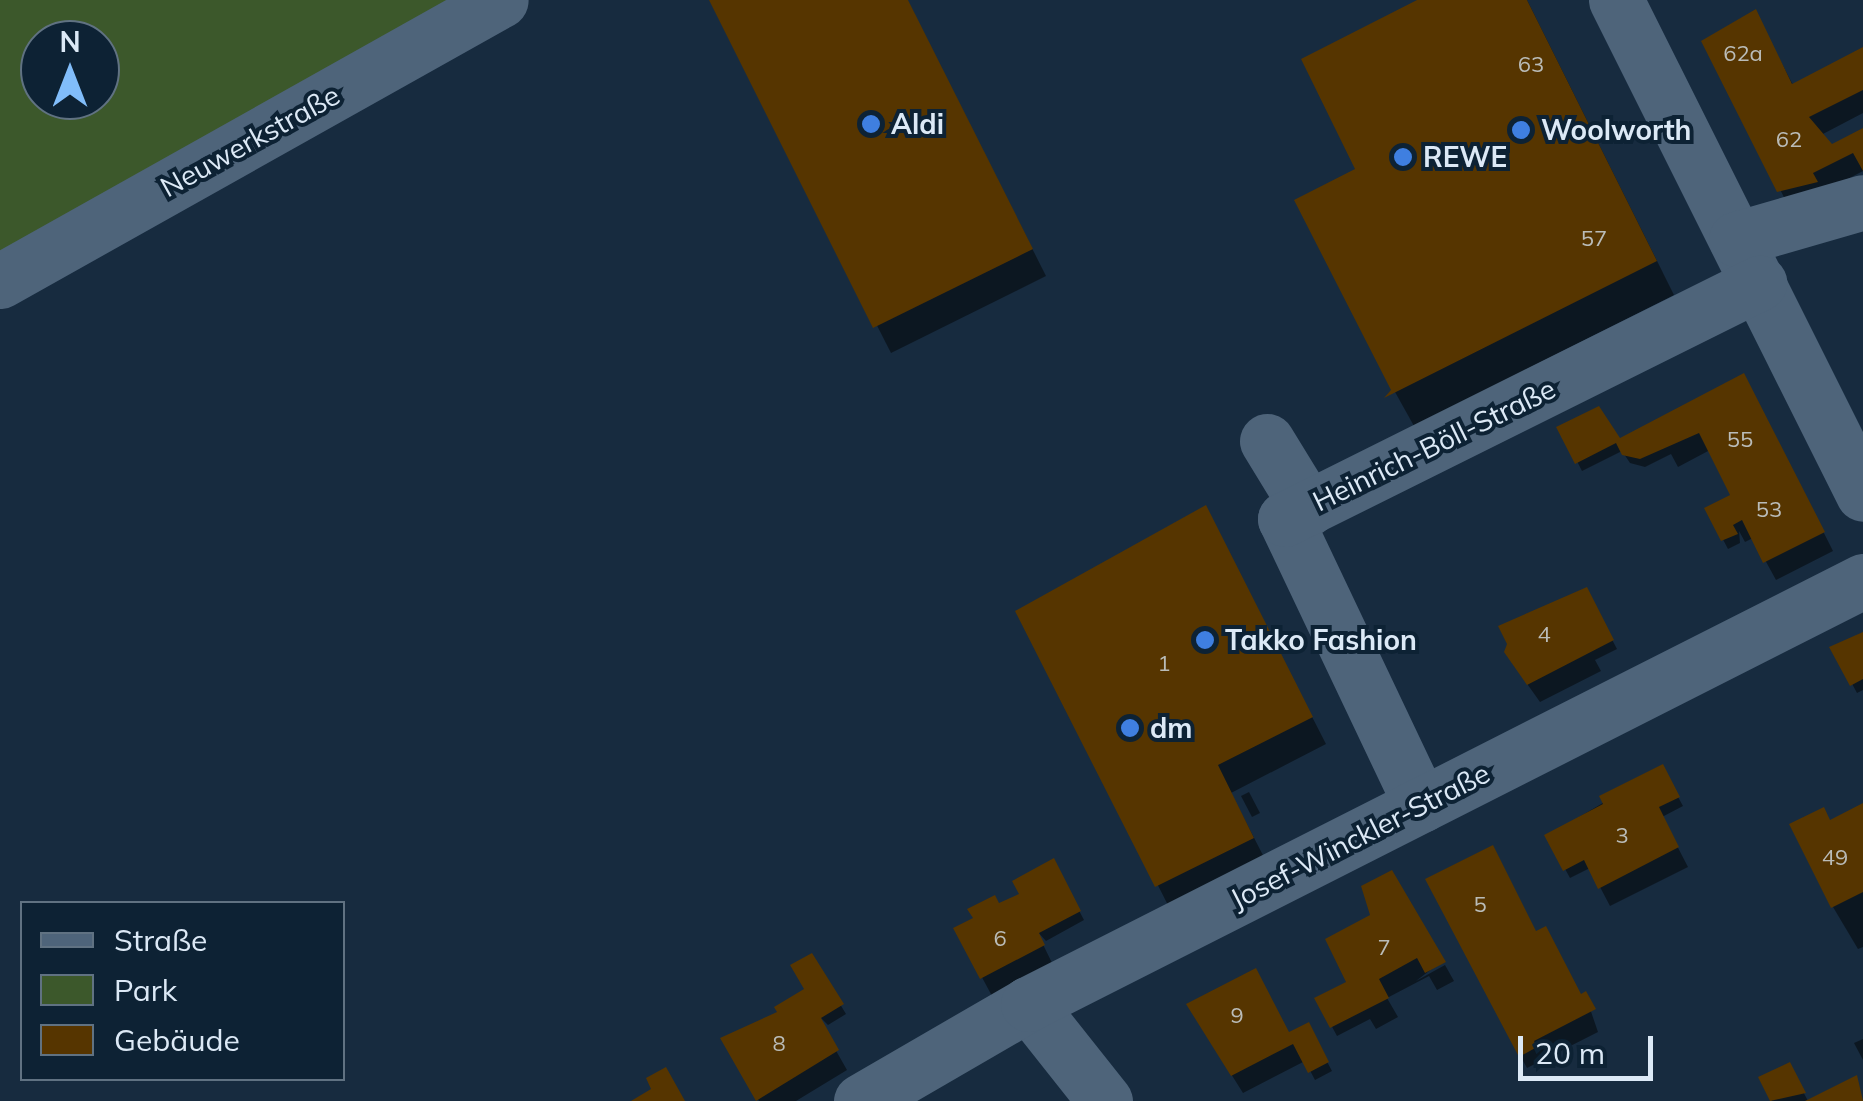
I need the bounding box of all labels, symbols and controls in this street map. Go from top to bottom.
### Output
north arrow [20,20,120,120]
text: N [59,24,81,59]
house number: 62a [1723,41,1763,67]
house number: 63 [1518,52,1544,78]
street label: Neuwerkstraße [155,78,345,204]
place label: Aldi [891,107,944,141]
marker: Aldi [860,113,882,135]
place label: Woolworth [1541,113,1691,147]
marker: Woolworth [1510,119,1532,141]
house number: 62 [1776,127,1802,153]
place label: REWE [1423,140,1507,174]
marker: REWE [1392,146,1414,168]
house number: 57 [1581,226,1607,252]
street label: Heinrich-Böll-Straße [1307,372,1561,518]
house number: 55 [1727,427,1753,453]
house number: 53 [1756,497,1782,523]
house number: 4 [1537,622,1551,648]
place label: Takko Fashion [1225,623,1417,657]
marker: Takko Fashion [1194,629,1216,651]
house number: 1 [1157,651,1171,677]
place label: dm [1150,711,1193,745]
marker: dm [1119,717,1141,739]
street label: Josef-Winckler-Straße [1225,756,1495,916]
house number: 3 [1615,823,1629,849]
house number: 49 [1822,845,1848,871]
house number: 5 [1473,892,1487,918]
legend [20,901,345,1081]
text: Straße [114,921,207,959]
house number: 6 [993,926,1007,952]
house number: 7 [1377,935,1391,961]
text: Park [114,971,177,1009]
house number: 9 [1230,1003,1244,1029]
scale bar [1523,1016,1658,1078]
text: Gebäude [114,1021,240,1059]
house number: 8 [772,1031,786,1057]
text: 20 m [1535,1034,1605,1072]

